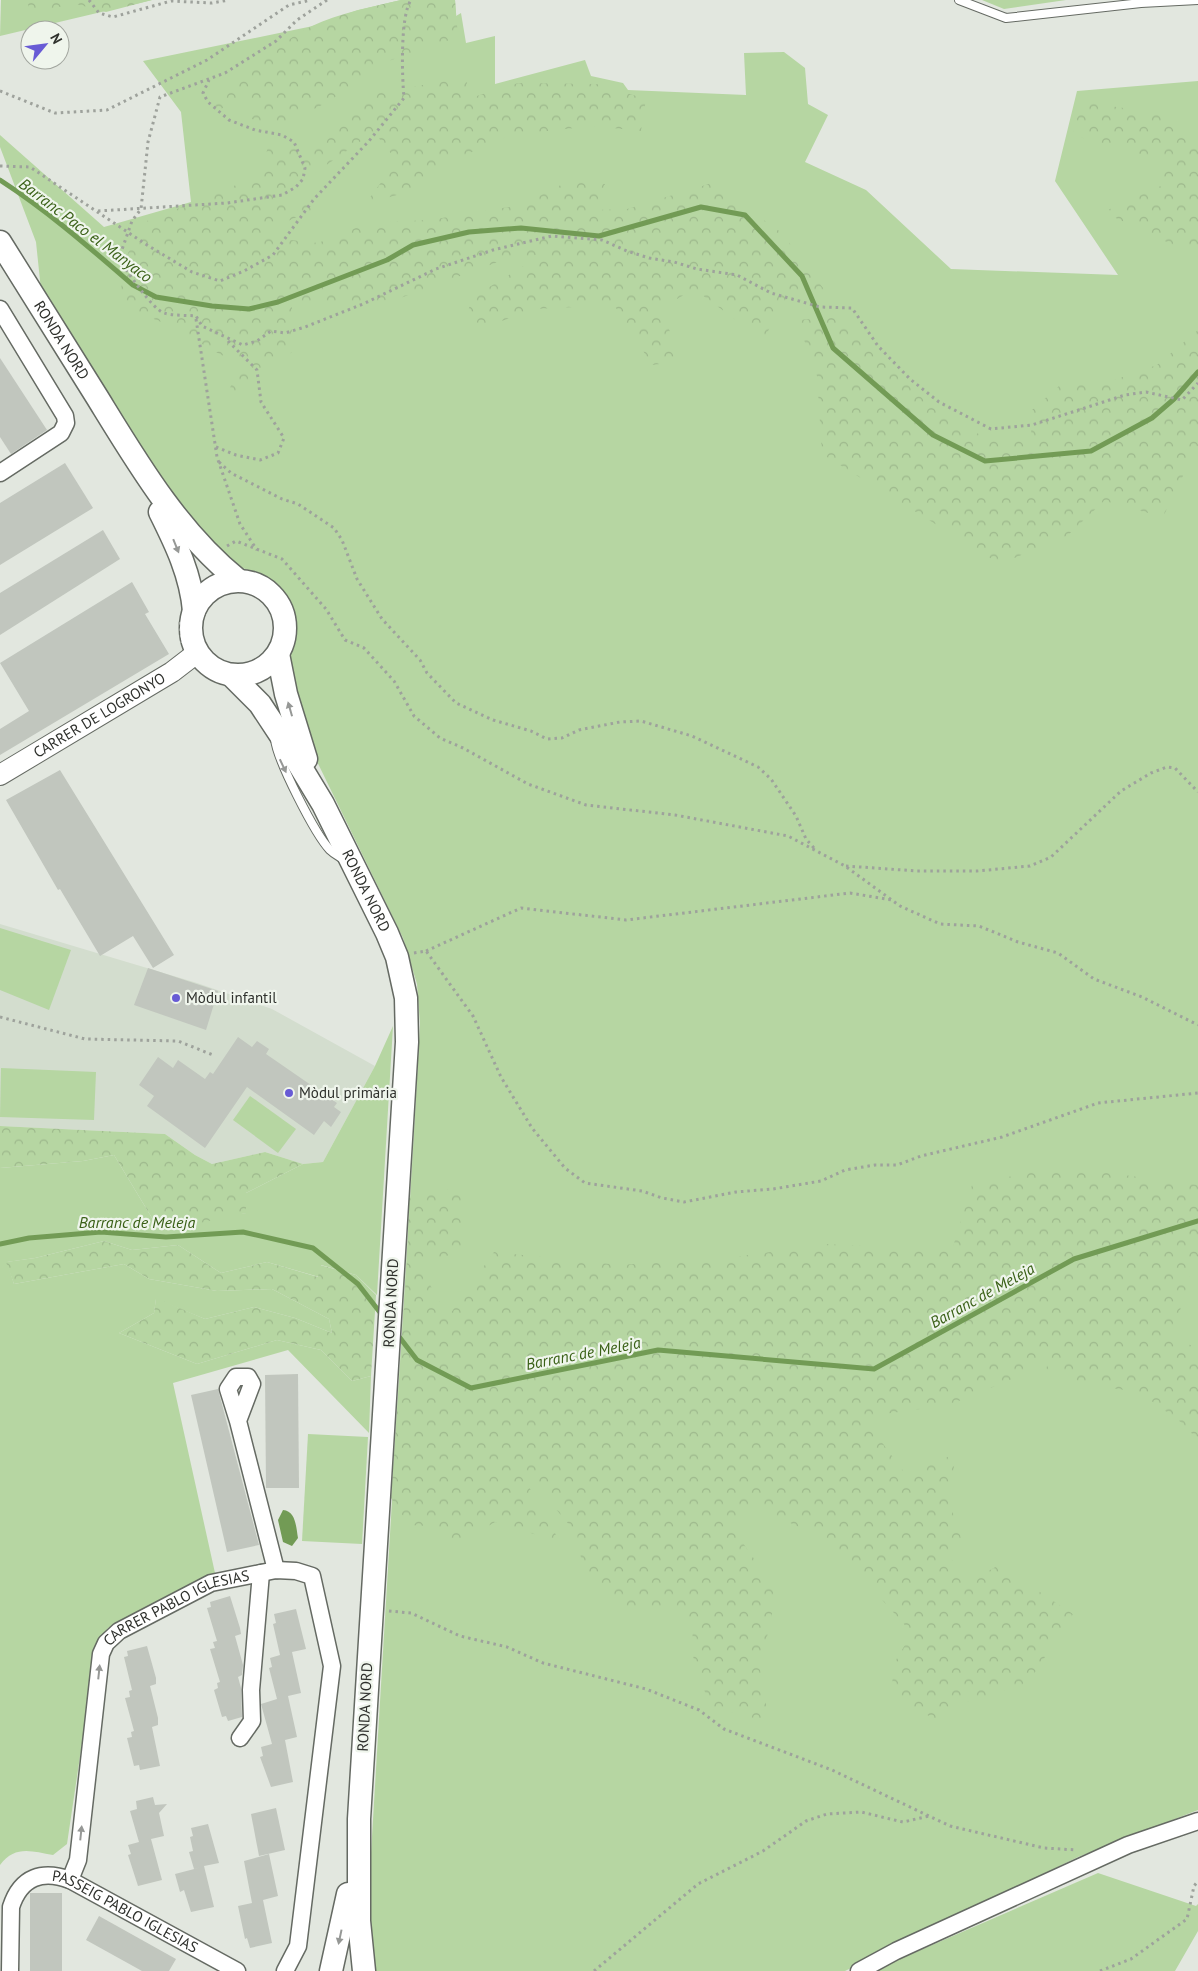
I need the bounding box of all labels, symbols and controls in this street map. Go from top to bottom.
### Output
north arrow [20,20,70,70]
text: N [46,30,66,47]
water label: Barranc Paco el Manyaco [15,173,157,287]
street label: RONDA NORD [30,297,94,383]
one-way arrow [173,539,181,553]
street label: CARRER DE LOGRONYO [30,668,169,762]
one-way arrow [285,701,293,716]
one-way arrow [280,759,288,773]
street label: RONDA NORD [338,846,395,935]
place label: Mòdul infantil [186,988,277,1007]
marker: Mòdul infantil [170,992,182,1004]
place label: Mòdul primària [299,1083,397,1102]
marker: Mòdul primària [283,1087,295,1099]
water label: Barranc de Meleja [79,1212,196,1232]
street label: RONDA NORD [379,1258,402,1348]
water label: Barranc de Meleja [926,1258,1038,1332]
water label: Barranc de Meleja [524,1332,642,1374]
street label: CARRER PABLO IGLESIAS [99,1566,251,1650]
street label: RONDA NORD [353,1662,376,1752]
one-way arrow [95,1663,103,1679]
one-way arrow [77,1825,85,1841]
street label: PASSEIG PABLO IGLESIAS [51,1866,202,1957]
one-way arrow [336,1929,344,1944]

